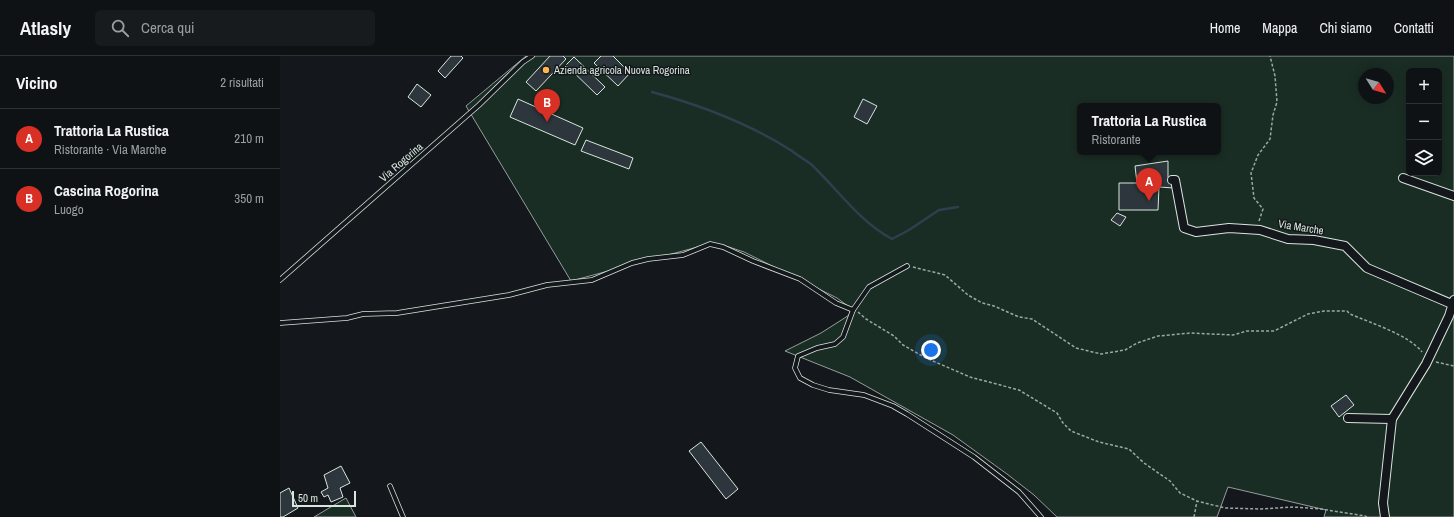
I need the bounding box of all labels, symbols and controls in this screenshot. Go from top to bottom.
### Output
search box [95,10,375,46]
text: Atlasly [20,15,71,41]
icon: search [109,17,131,39]
text: Cerca qui [141,17,194,38]
text: Home [1210,19,1240,37]
text: Mappa [1262,19,1297,37]
text: Chi siamo [1319,19,1372,37]
text: Contatti [1394,19,1434,37]
place label: Azienda agricola Nuova Rogorina [553,63,690,77]
marker: Azienda agricola Nuova Rogorina [541,65,551,75]
north arrow [1358,68,1394,104]
map controls [1406,68,1442,176]
button: + [1406,68,1442,104]
text: Vicino [16,71,58,94]
text: 2 risultati [220,74,264,91]
pin: B [534,89,560,122]
popup [1077,103,1221,155]
button: − [1406,104,1442,140]
text: Trattoria La Rustica [1092,110,1206,131]
text: Trattoria La Rustica [54,120,169,141]
text: A [25,130,33,147]
text: 210 m [234,130,264,147]
text: Ristorante [1092,131,1141,148]
street label: Via Rogorina [376,139,426,185]
button: layers [1406,140,1442,176]
text: Ristorante · Via Marche [54,141,166,158]
pin: A [1136,168,1162,201]
text: Cascina Rogorina [54,180,159,201]
text: B [25,190,33,207]
text: 350 m [234,190,264,207]
text: Luogo [54,201,84,218]
street label: Via Marche [1277,216,1325,238]
your location [921,340,941,360]
scale bar [292,489,356,508]
text: 50 m [298,491,318,505]

